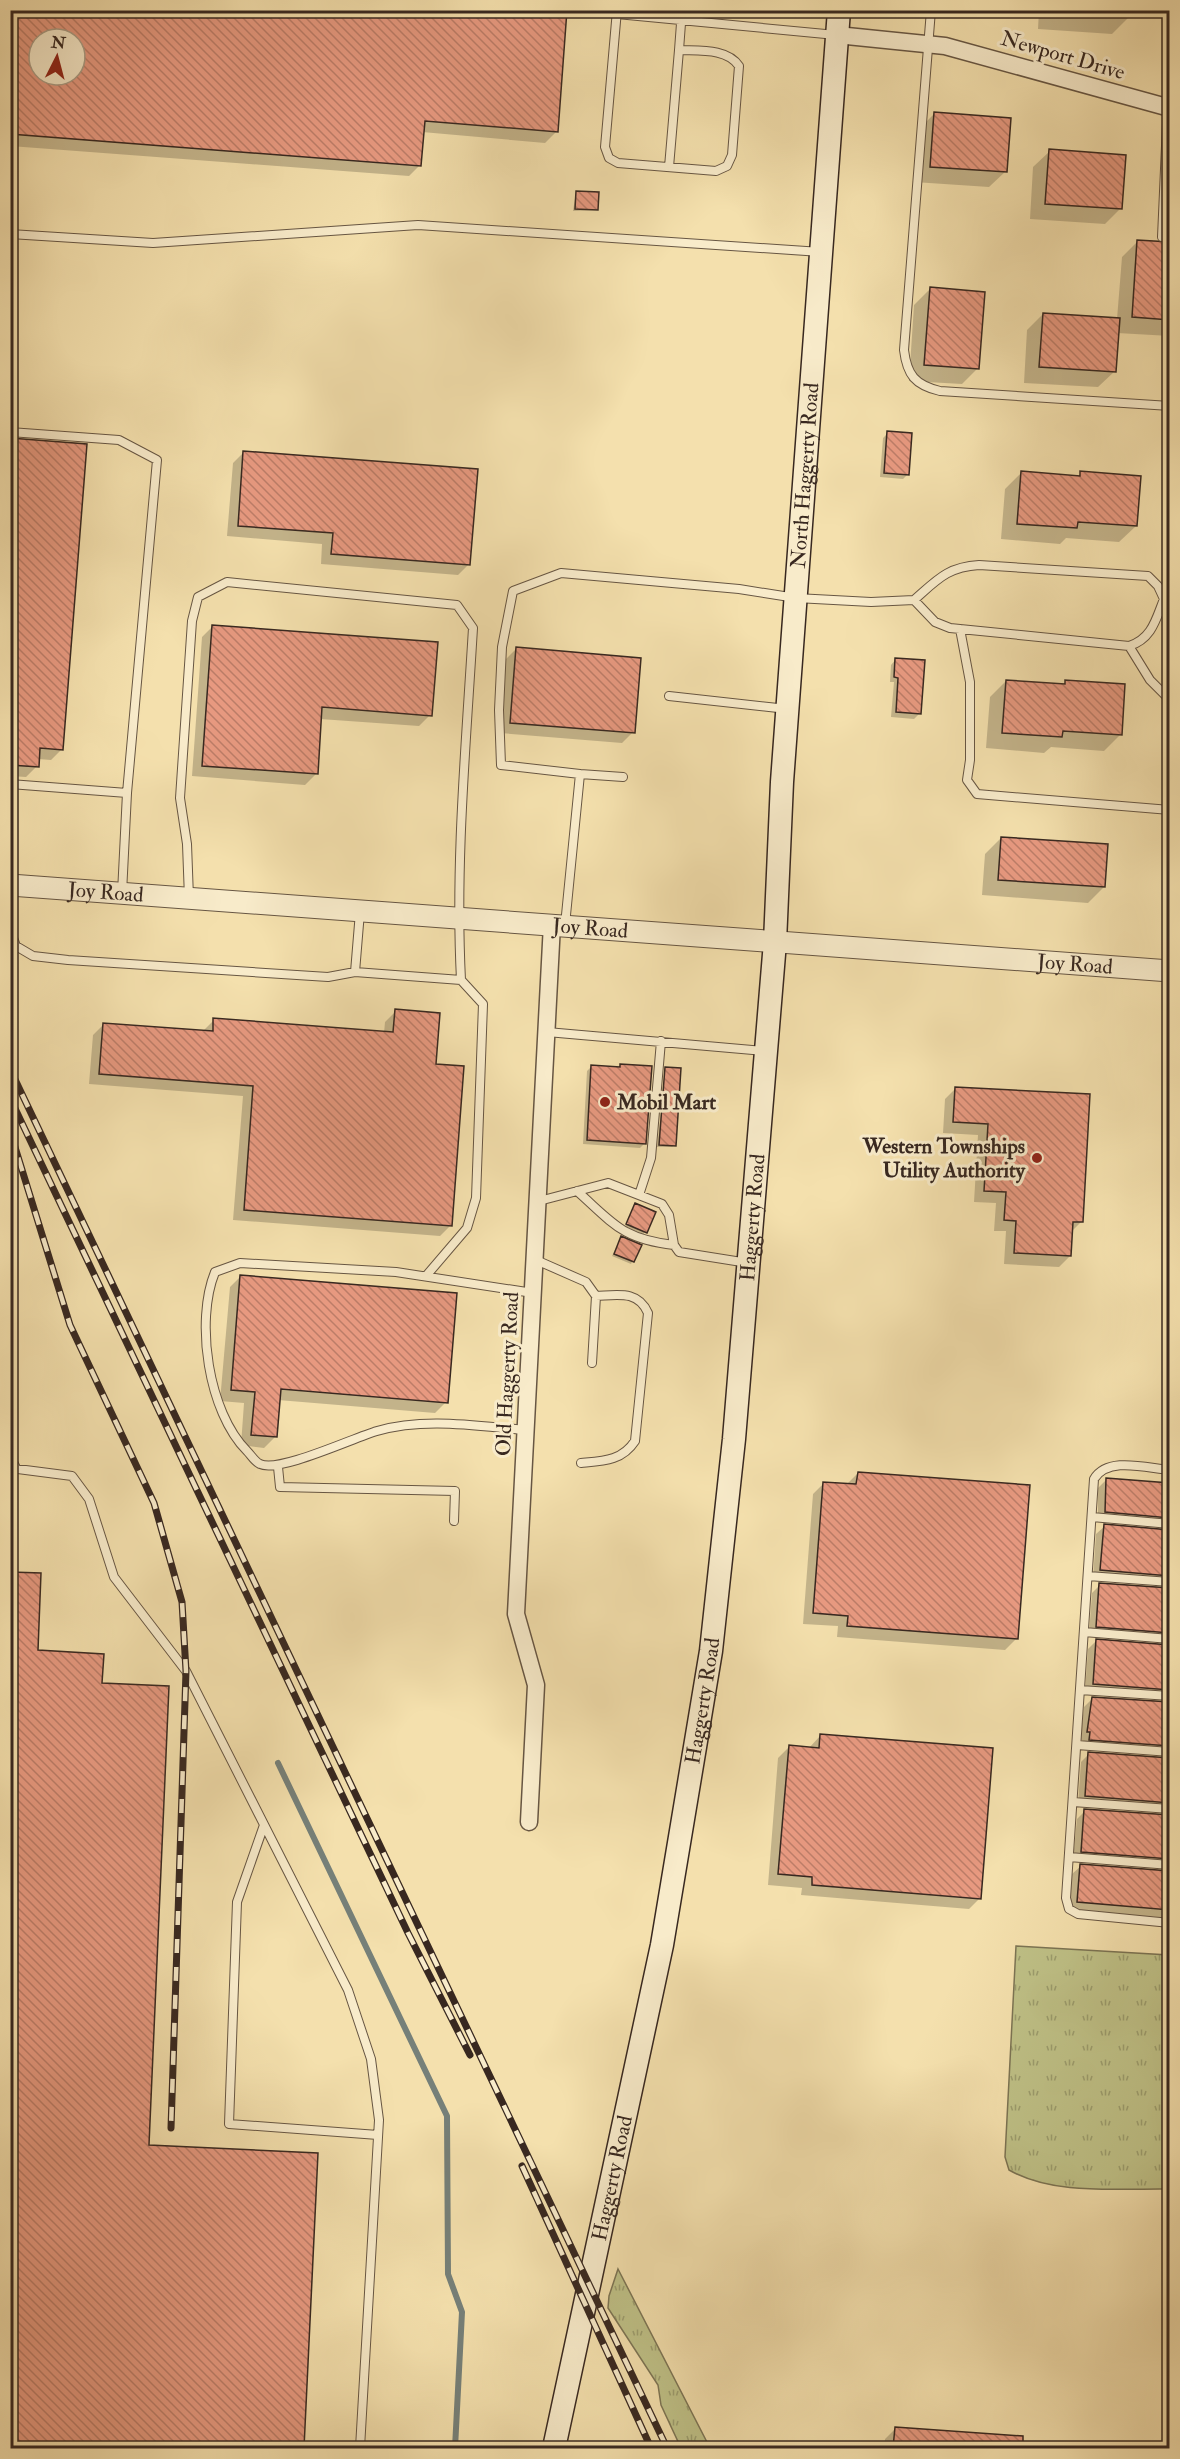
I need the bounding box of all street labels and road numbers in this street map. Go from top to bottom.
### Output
street label: Newport Drive [998,25,1128,86]
street label: North Haggerty Road [785,381,825,569]
street label: Joy Road [66,876,145,909]
street label: Joy Road [551,912,630,945]
street label: Joy Road [1035,948,1114,981]
street label: Haggerty Road [734,1152,772,1282]
street label: Old Haggerty Road [490,1291,525,1457]
street label: Haggerty Road [679,1636,726,1766]
street label: Haggerty Road [586,2112,639,2243]

